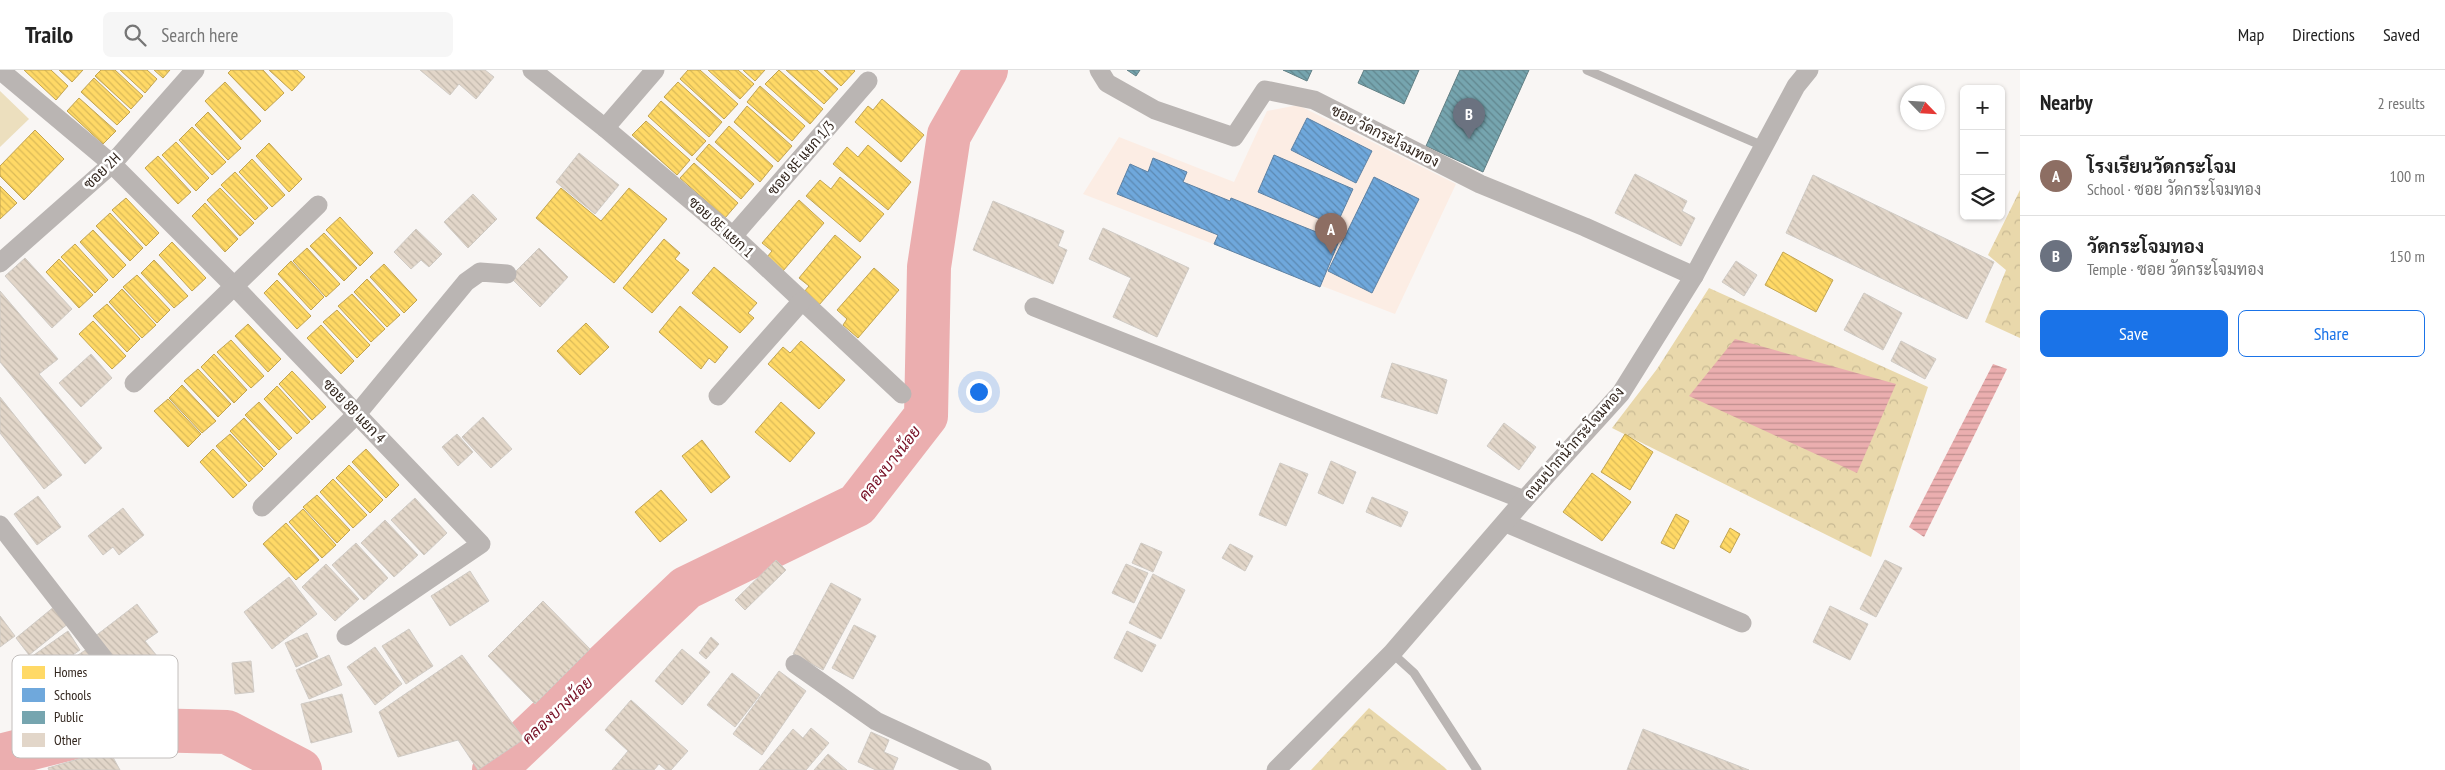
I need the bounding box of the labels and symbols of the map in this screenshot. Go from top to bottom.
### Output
north arrow [1900,85,1945,130]
pin: B [1453,98,1485,139]
street label: ซอย วัดกระโจมทอง [1328,100,1443,171]
street label: ซอย 8E แยก 1/3 [763,116,838,199]
street label: ซอย 2H [79,148,124,193]
street label: ซอย 8E แยก 1 [685,192,758,261]
pin: A [1315,213,1347,254]
street label: ซอย 8B แยก 4 [319,374,390,447]
your location [966,379,992,405]
street label: ถนนปากน้ำกระโจมทอง [1517,381,1628,503]
water label: คลองบางน้อย [853,421,924,504]
legend [12,655,178,758]
text: Homes [54,663,87,681]
water label: คลองบางน้อย [517,671,597,748]
text: Schools [54,686,91,704]
text: Public [54,708,83,726]
text: Other [54,731,81,749]

